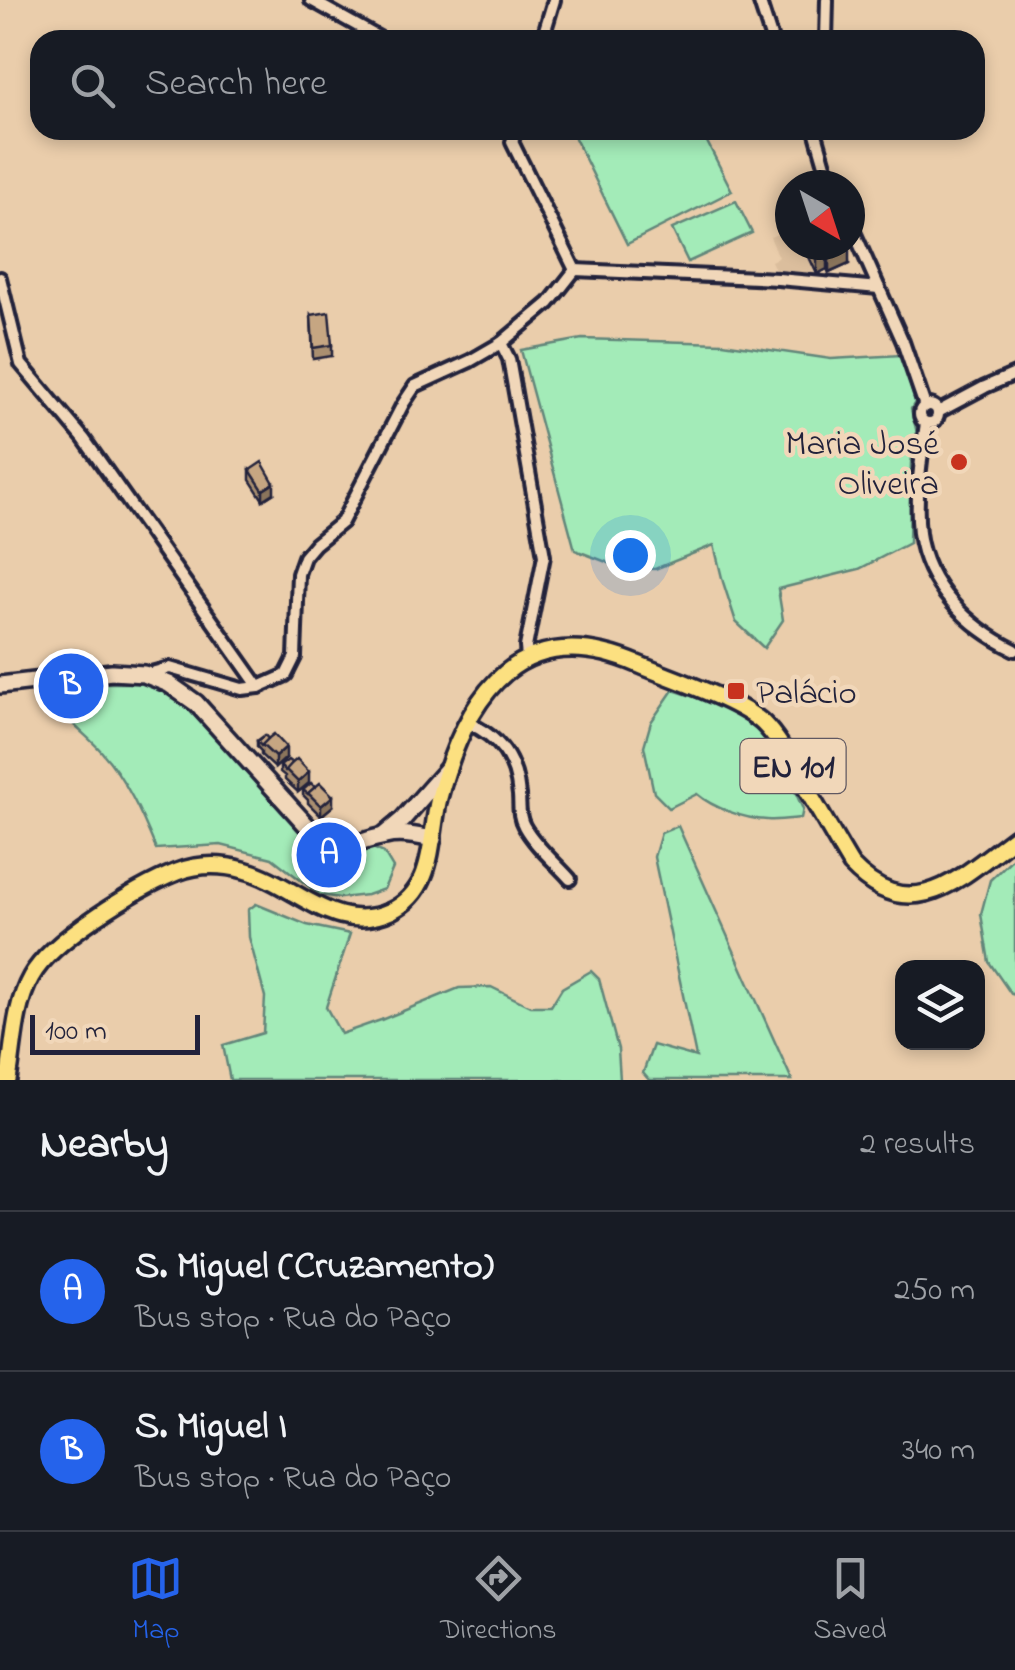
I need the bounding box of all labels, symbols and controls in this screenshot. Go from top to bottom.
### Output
search box [30,30,985,140]
text: Search here [145,57,327,113]
icon: search [65,58,120,113]
north arrow [775,170,865,260]
place label: Maria José Oliveira [785,420,939,511]
marker: Maria José Oliveira [948,451,970,473]
your location [605,530,656,581]
pin: B [38,648,104,724]
place label: Palácio [756,669,857,720]
marker: Palácio [725,680,747,702]
road number: EN 101 [740,739,846,793]
pin: A [296,818,362,892]
map controls [895,960,985,1050]
button: layers [895,960,985,1050]
scale bar [30,1010,200,1054]
text: 100 m [45,1012,107,1053]
text: Nearby [40,1115,168,1176]
text: 2 results [860,1122,975,1169]
text: S. Miguel (Cruzamento) [135,1240,494,1296]
text: A [63,1268,82,1315]
text: 250 m [894,1268,975,1315]
text: Bus stop · Rua do Paço [135,1296,451,1343]
text: S. Miguel I [135,1400,287,1456]
text: B [62,1428,83,1475]
text: 340 m [902,1428,975,1475]
text: Bus stop · Rua do Paço [135,1456,451,1503]
tab: Map [128,1551,183,1652]
tab: Directions [440,1551,557,1652]
tab: Saved [814,1551,887,1652]

